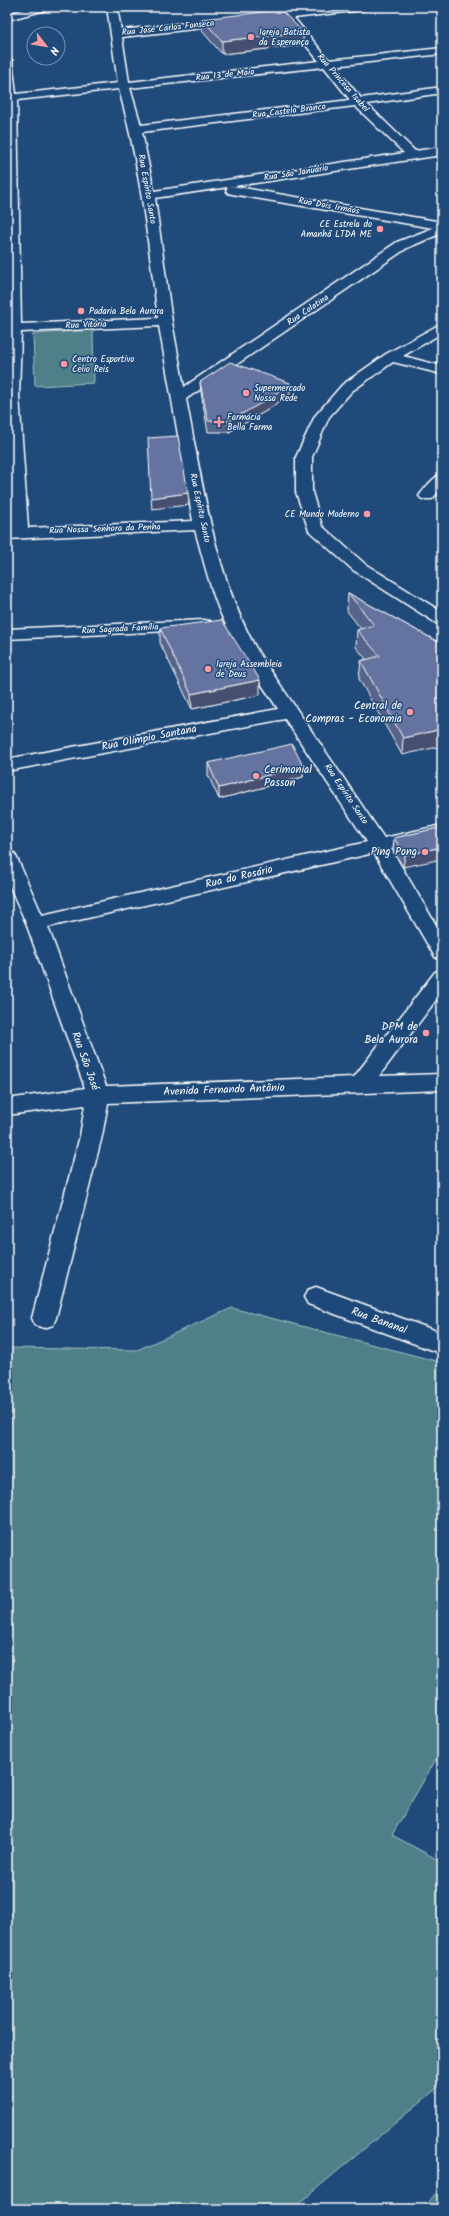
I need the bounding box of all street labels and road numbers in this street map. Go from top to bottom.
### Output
street label: Rua José Carlos Fonseca [121,16,215,40]
street label: Rua Princesa Isabel [313,50,373,116]
street label: Rua 13 de Maio [195,64,255,86]
street label: Rua Castelo Branco [251,99,327,123]
street label: Rua Espírito Santo [133,153,161,225]
street label: Rua São Januário [263,160,329,186]
street label: Rua Dois Irmãos [297,193,361,219]
street label: Rua Colatina [284,290,332,330]
street label: Rua Vitória [65,317,107,333]
street label: Rua Espírito Santo [185,472,215,544]
street label: Rua Nossa Senhora da Penha [49,520,161,538]
street label: Rua Sagrada Família [81,619,159,639]
street label: Rua Olímpio Santana [100,720,198,756]
street label: Rua Espírito Santo [320,761,372,827]
street label: Rua do Rosário [204,861,275,893]
street label: Rua São José [66,1029,104,1094]
street label: Avenida Fernando Antônio [163,1079,285,1101]
street label: Rua Bananal [349,1303,410,1340]

